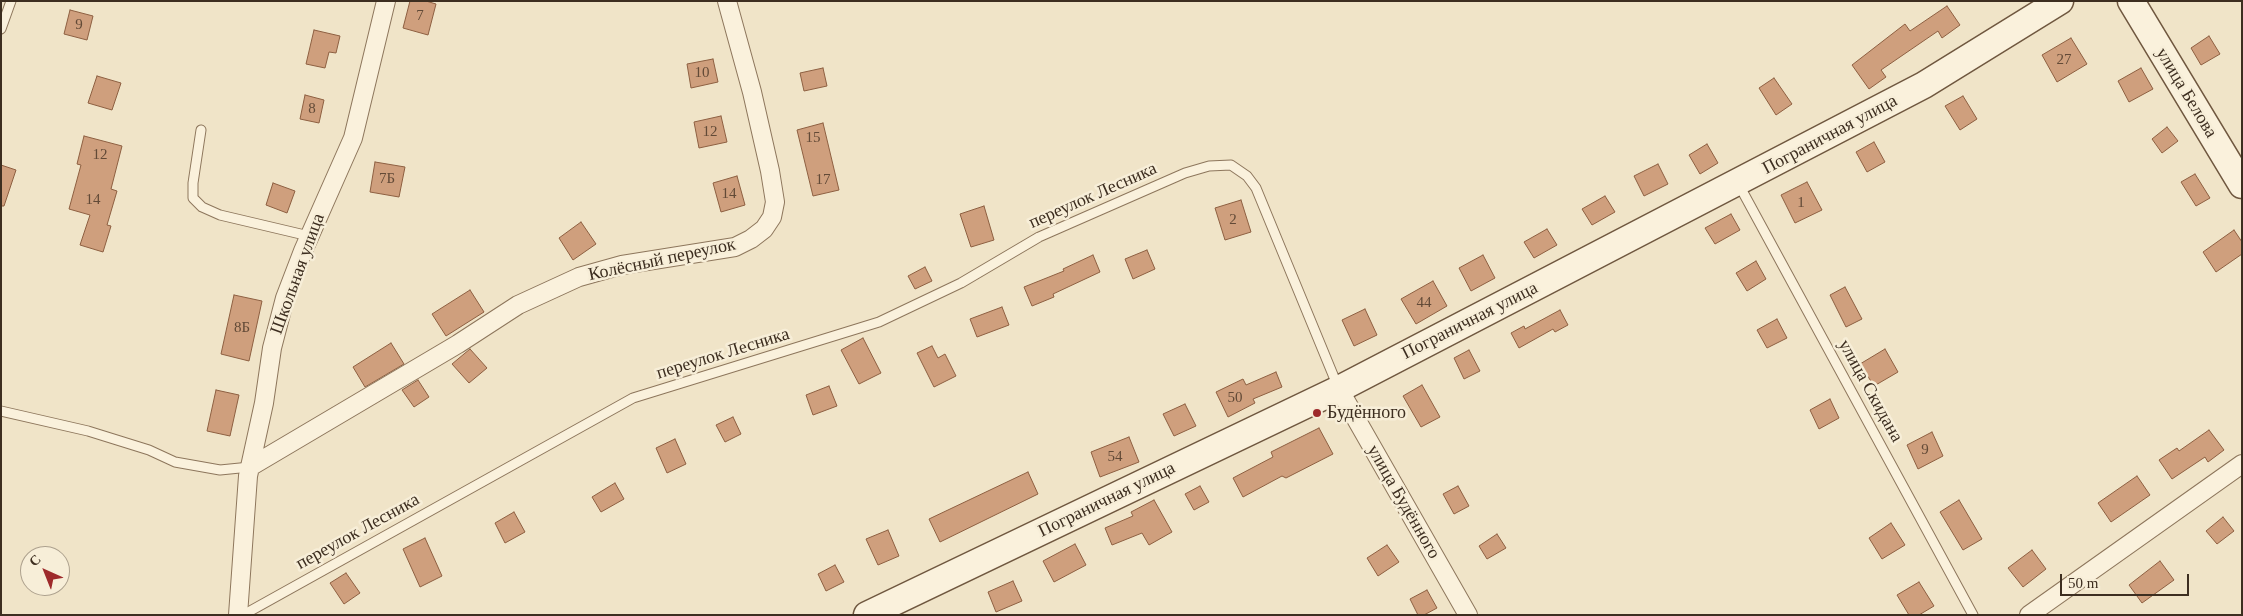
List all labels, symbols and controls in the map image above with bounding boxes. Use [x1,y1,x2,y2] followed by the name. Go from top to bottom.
[416,7,424,25] house number: 7
[75,16,83,34] house number: 9
[2151,44,2221,142] street label: улица Белова
[2056,51,2072,69] house number: 27
[694,64,710,82] house number: 10
[1759,90,1901,180] street label: Пограничная улица
[308,100,316,118] house number: 8
[702,123,718,141] house number: 12
[806,129,820,147] house number: 15
[92,146,108,164] house number: 12
[1026,158,1160,234] street label: переулок Лесника
[379,170,395,188] house number: 7Б
[816,171,830,189] house number: 17
[722,185,736,203] house number: 14
[86,191,100,209] house number: 14
[1797,194,1805,212] house number: 1
[266,211,330,337] street label: Школьная улица
[1229,211,1237,229] house number: 2
[586,234,738,286] street label: Колёсный переулок
[1398,277,1542,365] street label: Пограничная улица
[1416,294,1432,312] house number: 44
[234,319,250,337] house number: 8Б
[654,324,792,384] street label: переулок Лесника
[1833,336,1907,446] street label: улица Скидана
[1228,389,1242,407] house number: 50
[1327,402,1406,424] place label: Будённого
[1311,407,1323,419] marker: Будённого
[1362,441,1444,563] street label: улица Будённого
[1921,441,1929,459] house number: 9
[1108,448,1122,466] house number: 54
[1035,458,1179,542] street label: Пограничная улица
[292,489,424,575] street label: переулок Лесника
[20,546,70,596] north arrow
[26,552,44,569] text: С
[2063,564,2192,596] scale bar
[2068,575,2098,591] text: 50 m

